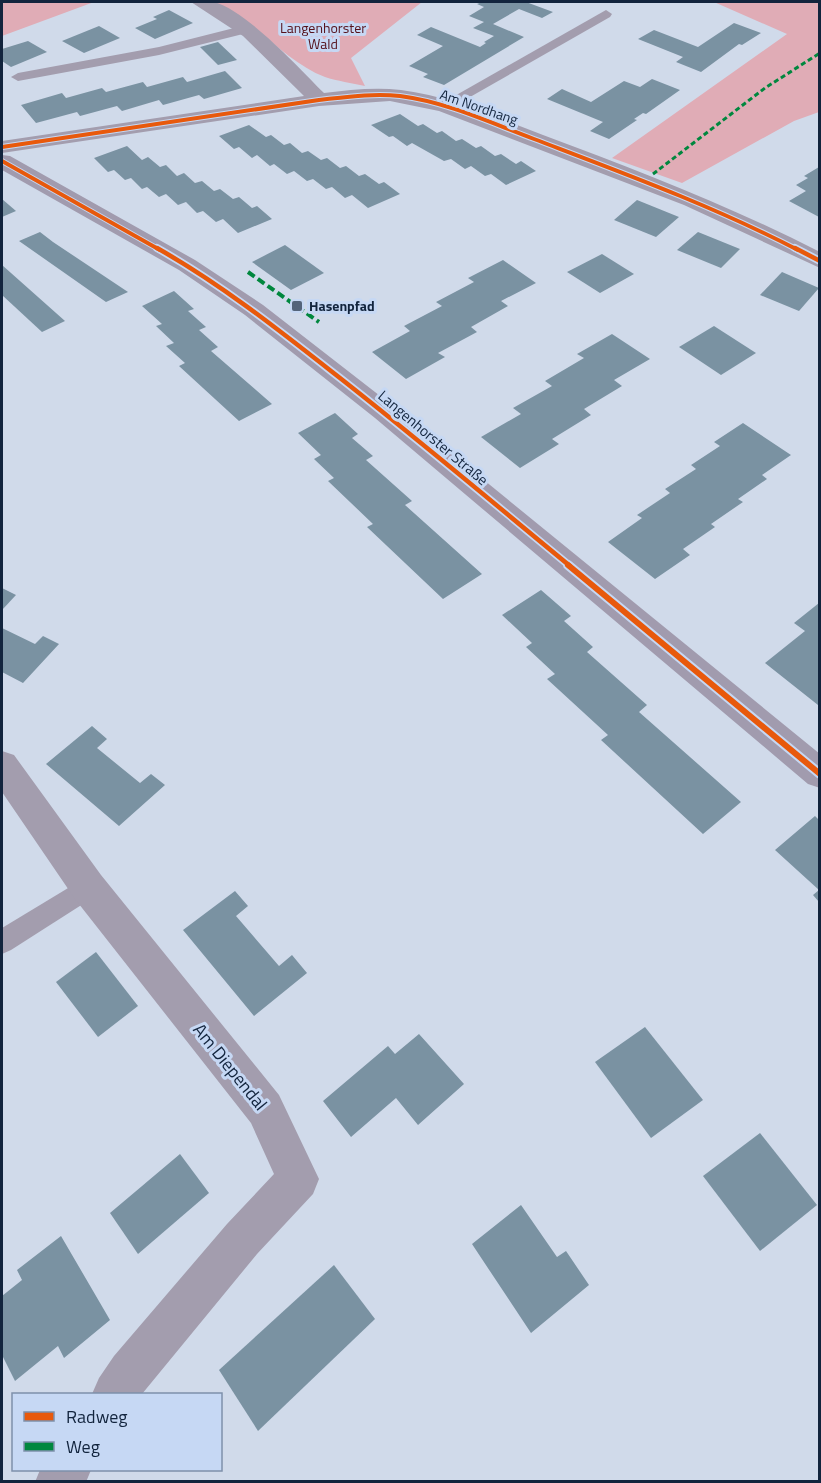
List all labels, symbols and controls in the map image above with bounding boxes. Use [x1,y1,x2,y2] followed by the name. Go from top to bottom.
[280,17,366,54] park label: Langenhorster Wald
[437,83,521,130] street label: Am Nordhang
[309,295,375,316] place label: Hasenpfad
[290,299,304,313] marker: Hasenpfad
[373,385,493,491] street label: Langenhorster Straße
[187,1017,274,1116] street label: Am Diependal
[12,1393,222,1471] legend
[66,1403,128,1430] text: Radweg
[66,1433,100,1460] text: Weg

